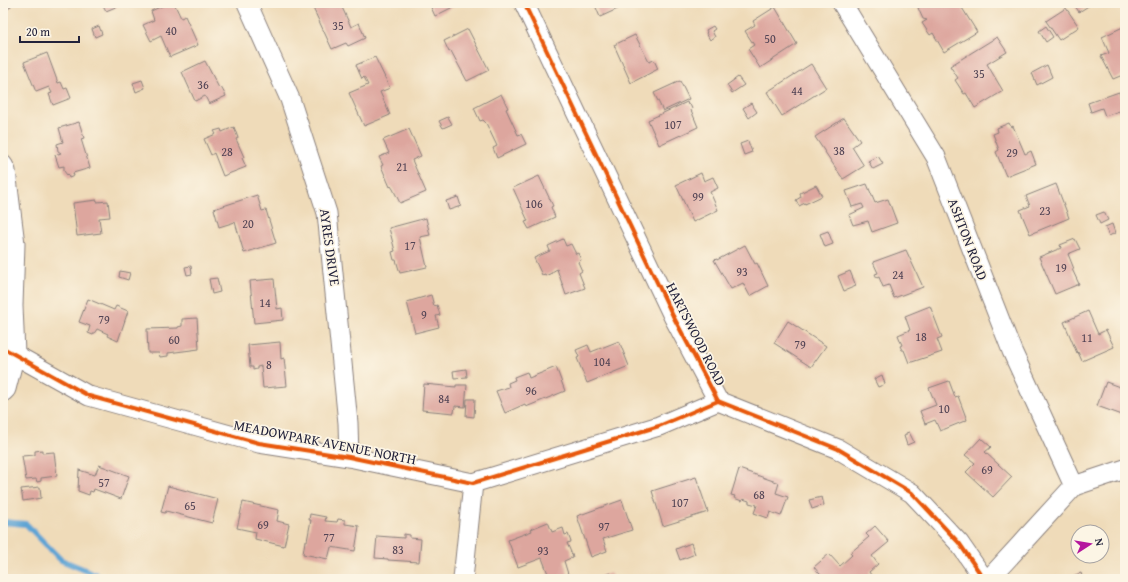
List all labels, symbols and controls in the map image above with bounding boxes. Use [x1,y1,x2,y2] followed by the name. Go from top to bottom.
[332,17,344,34] house number: 35
[20,18,79,44] scale bar
[165,22,177,39] house number: 40
[26,23,50,40] text: 20 m
[764,30,776,47] house number: 50
[973,65,985,82] house number: 35
[197,76,209,93] house number: 36
[791,82,803,99] house number: 44
[664,116,682,133] house number: 107
[833,142,845,159] house number: 38
[221,143,233,160] house number: 28
[1006,144,1018,161] house number: 29
[396,158,408,175] house number: 21
[692,188,704,205] house number: 99
[525,195,543,212] house number: 106
[943,195,993,283] street label: ASHTON ROAD
[1039,202,1051,219] house number: 23
[315,207,345,287] street label: AYRES DRIVE
[242,215,254,232] house number: 20
[404,237,416,254] house number: 17
[1055,259,1067,276] house number: 19
[736,263,748,280] house number: 93
[892,266,904,283] house number: 24
[661,279,731,389] street label: HARTSWOOD ROAD
[259,294,271,311] house number: 14
[421,306,427,323] house number: 9
[98,311,110,328] house number: 79
[915,328,927,345] house number: 18
[1081,329,1093,346] house number: 11
[168,331,180,348] house number: 60
[794,336,806,353] house number: 79
[593,353,611,370] house number: 104
[266,356,272,373] house number: 8
[525,382,537,399] house number: 96
[438,390,450,407] house number: 84
[938,400,950,417] house number: 10
[232,415,418,469] street label: MEADOWPARK AVENUE NORTH
[981,461,993,478] house number: 69
[98,474,110,491] house number: 57
[753,486,765,503] house number: 68
[671,494,689,511] house number: 107
[184,497,196,514] house number: 65
[257,516,269,533] house number: 69
[598,518,610,535] house number: 97
[1070,524,1110,564] north arrow
[323,529,335,546] house number: 77
[1091,537,1109,548] text: N
[392,541,404,558] house number: 83
[537,542,549,559] house number: 93

